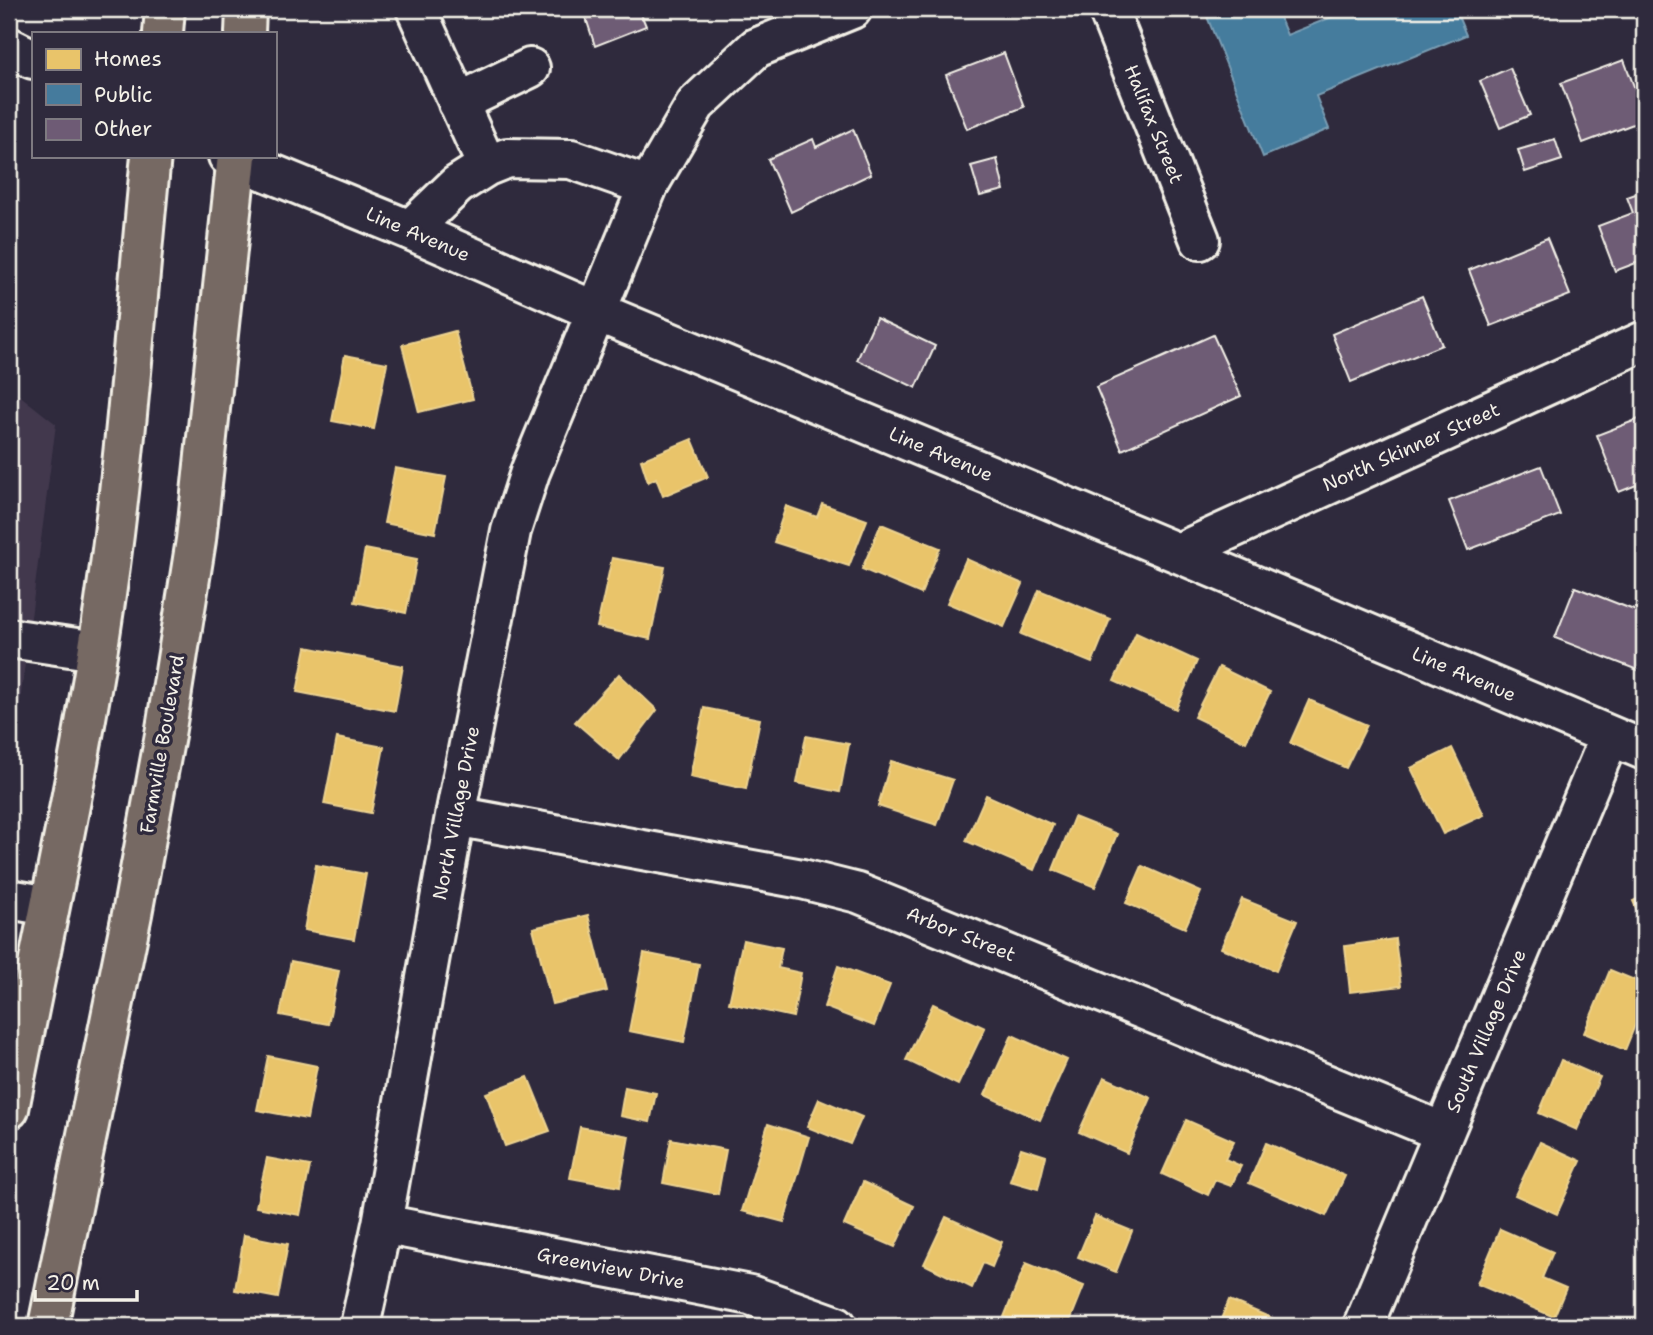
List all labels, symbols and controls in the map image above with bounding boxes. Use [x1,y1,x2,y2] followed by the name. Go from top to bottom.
[32,32,276,158] legend
[94,45,162,73] text: Homes
[1119,61,1189,187] street label: Halifax Street
[94,81,153,109] text: Public
[94,115,152,143] text: Other
[362,201,474,267] street label: Line Avenue
[1319,397,1503,497] street label: North Skinner Street
[885,421,997,487] street label: Line Avenue
[1408,641,1520,707] street label: Line Avenue
[134,653,190,835] street label: Farmville Boulevard
[427,724,485,902] street label: North Village Drive
[903,901,1019,967] street label: Arbor Street
[1440,945,1532,1117] street label: South Village Drive
[535,1241,687,1295] street label: Greenview Drive
[35,1258,136,1302] scale bar
[46,1269,100,1297] text: 20 m

